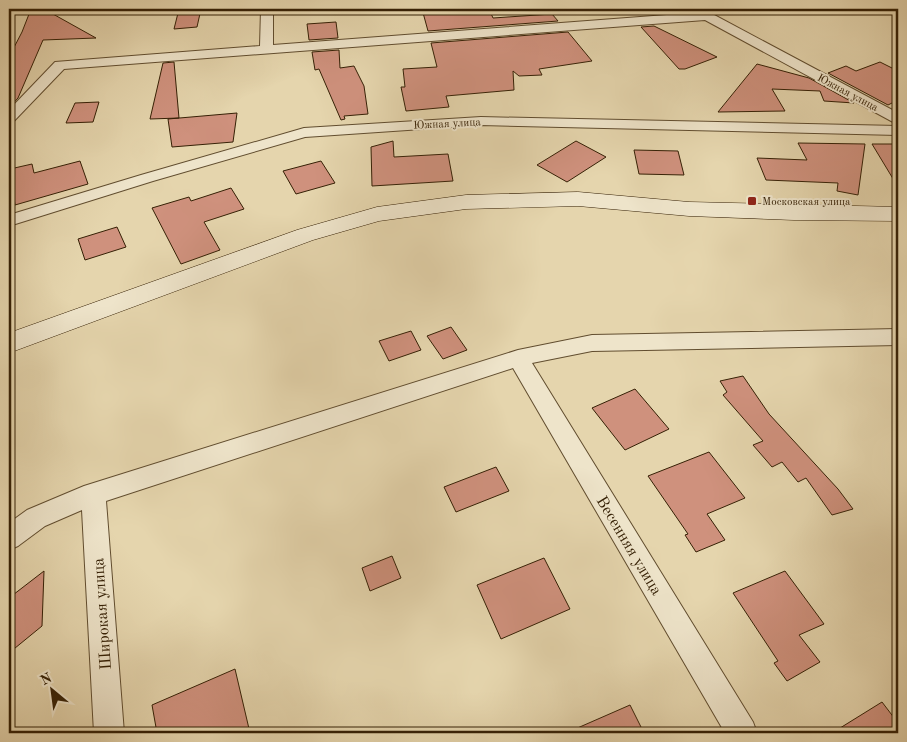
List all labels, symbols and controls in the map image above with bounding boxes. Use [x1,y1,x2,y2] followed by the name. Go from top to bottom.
[815,73,880,114] street label: Южная улица
[413,117,482,132] street label: Южная улица
[746,195,758,207] marker: Московская улица
[762,197,851,208] place label: Московская улица
[593,494,664,598] street label: Весенняя улица
[91,557,115,670] street label: Широкая улица
[28,664,78,714] north arrow
[38,671,55,688] text: N

